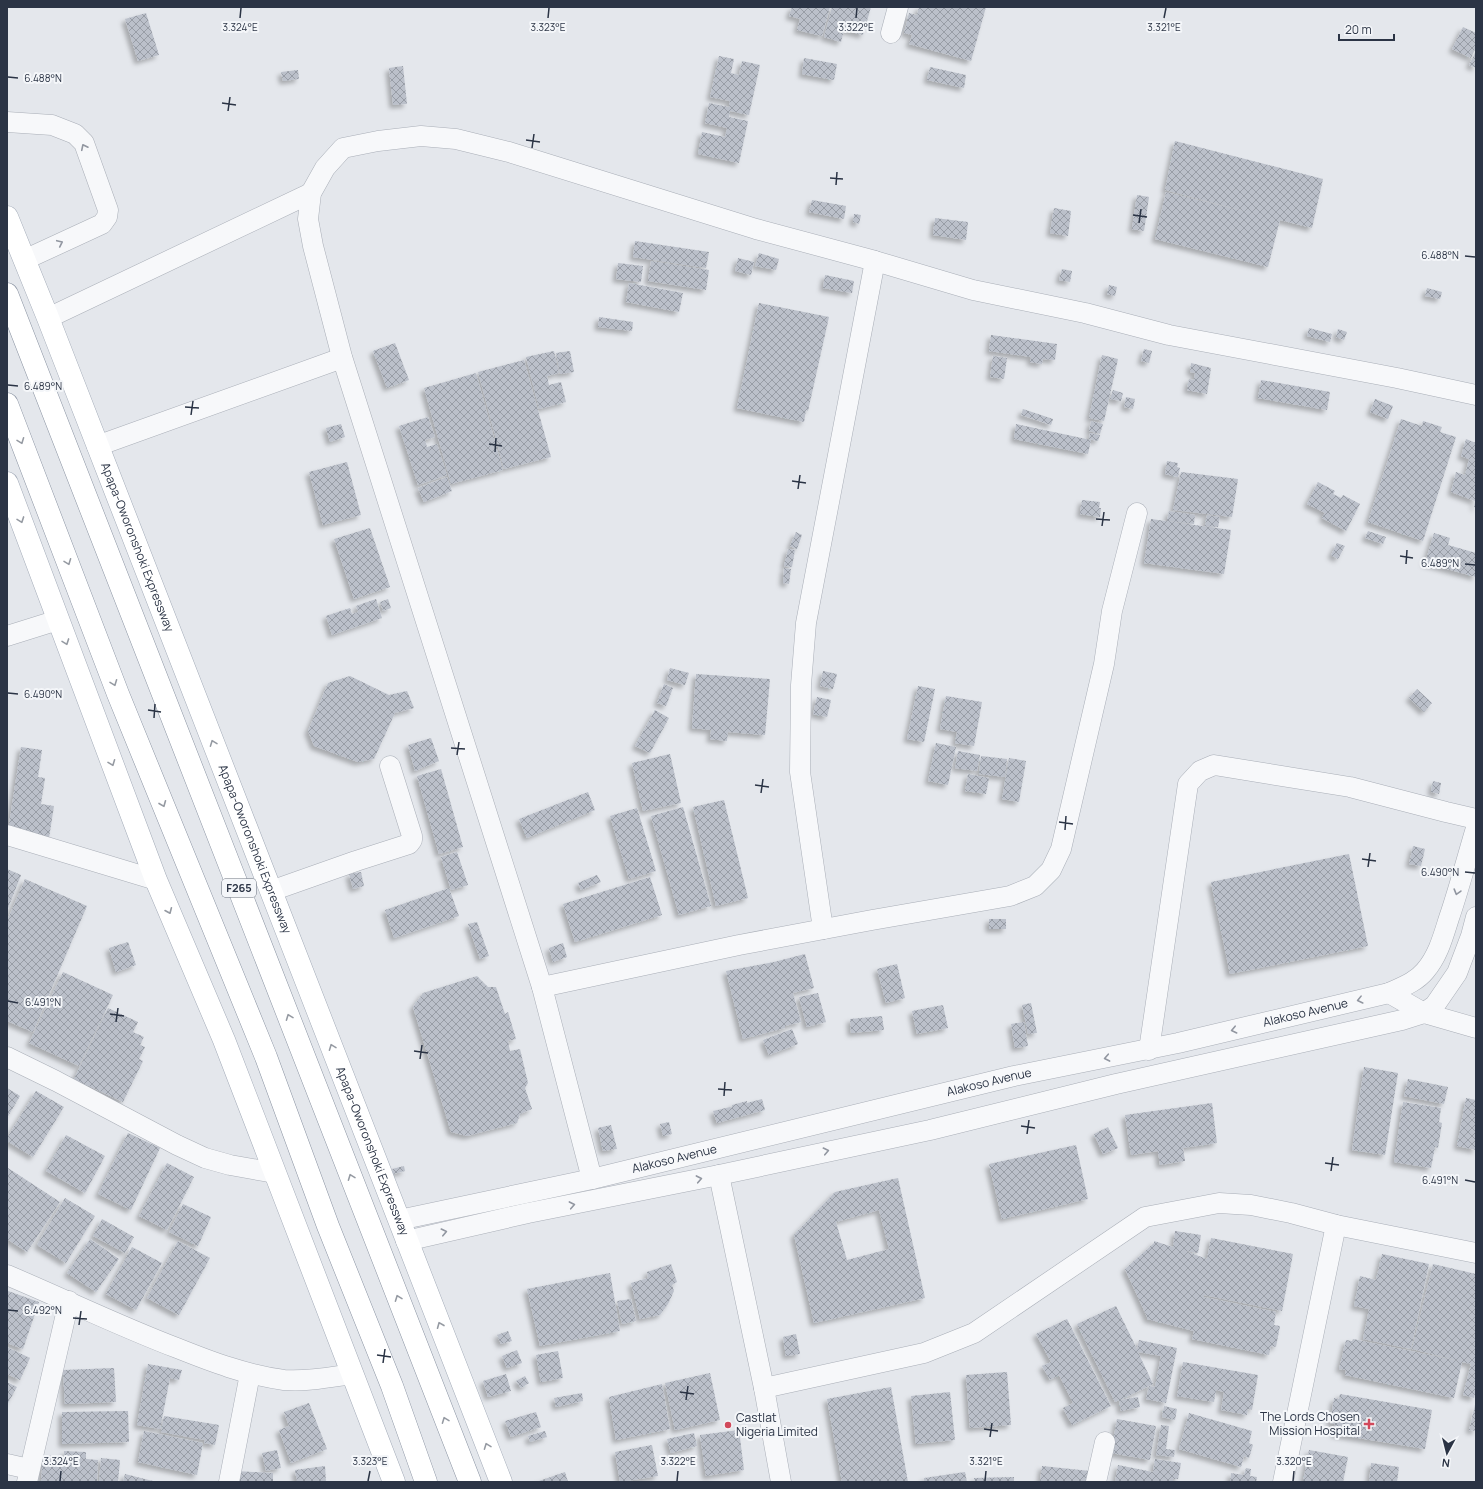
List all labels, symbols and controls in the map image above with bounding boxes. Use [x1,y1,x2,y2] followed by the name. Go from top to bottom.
[1339,16,1394,42] scale bar
[222,20,258,34] text: 3.324°E
[530,20,566,34] text: 3.323°E
[838,20,874,34] text: 3.322°E
[1147,20,1181,34] text: 3.321°E
[1345,21,1372,38] text: 20 m
[24,71,62,85] text: 6.488°N
[81,143,89,151] one-way arrow
[55,240,63,248] one-way arrow
[1421,248,1459,262] text: 6.488°N
[24,379,62,393] text: 6.489°N
[16,436,24,444] one-way arrow
[97,460,179,635] street label: Apapa-Oworonshoki Expressway
[16,516,24,523] one-way arrow
[1421,556,1459,570] text: 6.489°N
[63,558,71,565] one-way arrow
[61,638,70,645] one-way arrow
[110,680,118,687] one-way arrow
[24,687,62,701] text: 6.490°N
[210,740,218,748] one-way arrow
[107,760,115,767] one-way arrow
[215,762,296,937] street label: Apapa-Oworonshoki Expressway
[158,800,166,807] one-way arrow
[1421,865,1459,879] text: 6.490°N
[222,879,256,897] road number: F265
[1453,888,1462,895] one-way arrow
[164,906,172,914] one-way arrow
[1261,994,1350,1031] street label: Alakoso Avenue
[25,995,61,1009] text: 6.491°N
[1357,995,1363,1003] one-way arrow
[286,1013,294,1020] one-way arrow
[1230,1025,1237,1033] one-way arrow
[329,1043,337,1050] one-way arrow
[1104,1053,1110,1061] one-way arrow
[332,1064,414,1239] street label: Apapa-Oworonshoki Expressway
[945,1064,1033,1100] street label: Alakoso Avenue
[630,1140,718,1177] street label: Alakoso Avenue
[823,1148,829,1156] one-way arrow
[1422,1173,1458,1187] text: 6.491°N
[348,1174,356,1181] one-way arrow
[696,1176,702,1184] one-way arrow
[568,1201,575,1209] one-way arrow
[441,1229,448,1237] one-way arrow
[395,1295,403,1302] one-way arrow
[24,1303,62,1317] text: 6.492°N
[436,1321,444,1328] one-way arrow
[1260,1408,1360,1439] place label: The Lords Chosen Mission Hospital
[736,1409,818,1440] place label: Castlat Nigeria Limited
[442,1416,450,1423] one-way arrow
[1363,1418,1375,1430] marker: The Lords Chosen Mission Hospital
[723,1420,733,1430] marker: Castlat Nigeria Limited
[1427,1433,1467,1473] north arrow
[483,1442,491,1449] one-way arrow
[43,1454,79,1468] text: 3.324°E
[352,1454,388,1468] text: 3.323°E
[660,1454,696,1468] text: 3.322°E
[969,1454,1003,1468] text: 3.321°E
[1276,1454,1312,1468] text: 3.320°E
[1441,1455,1451,1471] text: N

